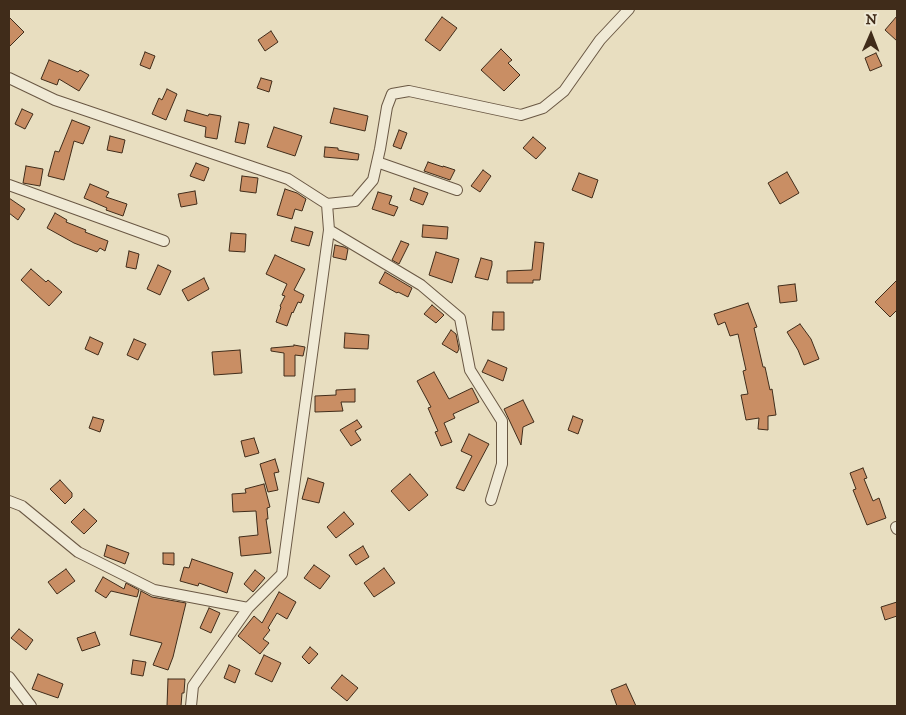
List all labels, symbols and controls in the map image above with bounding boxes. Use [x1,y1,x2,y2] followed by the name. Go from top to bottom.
[846,10,896,60] north arrow
[865,11,877,29] text: N

